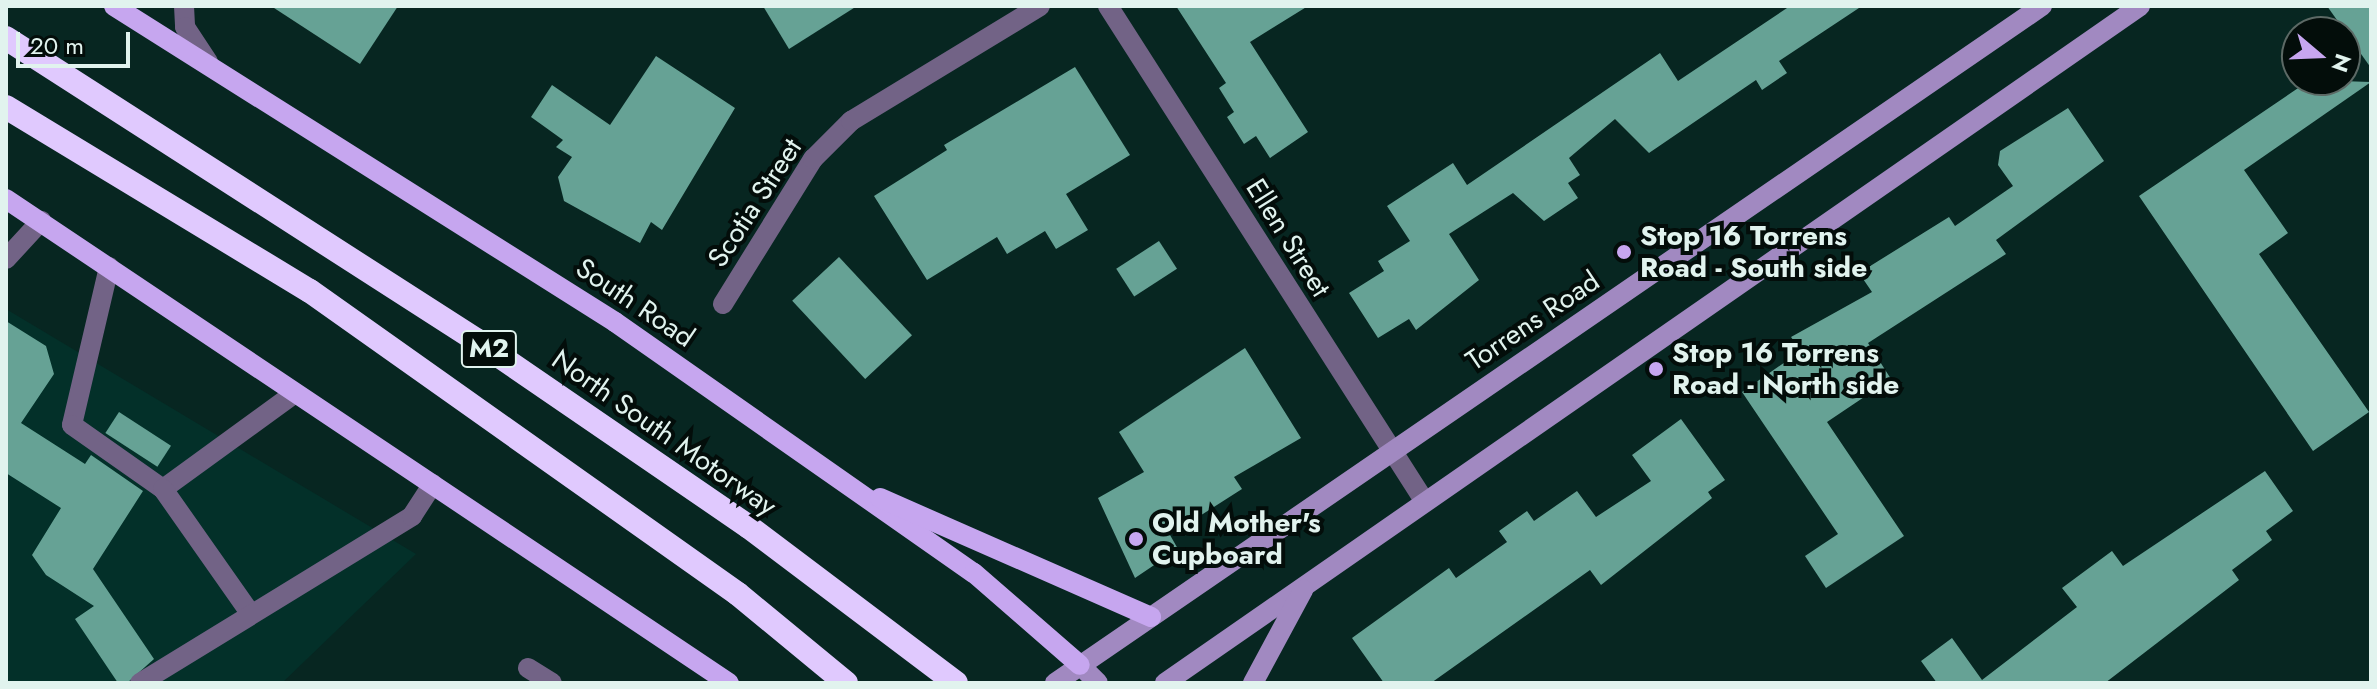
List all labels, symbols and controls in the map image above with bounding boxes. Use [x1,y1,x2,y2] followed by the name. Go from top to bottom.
[20,16,134,66] scale bar
[2281,16,2361,96] north arrow
[30,28,84,63] text: 20 m
[2324,50,2360,77] text: N
[701,132,809,274] street label: Scotia Street
[1239,173,1337,303] street label: Ellen Street
[1640,219,1867,285] place label: Stop 16 Torrens Road - South side
[1615,243,1633,261] marker: Stop 16 Torrens Road - South side
[569,251,701,355] street label: South Road
[1460,264,1606,378] street label: Torrens Road
[459,327,519,371] road number: M2
[1672,336,1899,402] place label: Stop 16 Torrens Road - North side
[545,343,783,523] street label: North South Motorway
[1647,360,1665,378] marker: Stop 16 Torrens Road - North side
[1152,506,1321,572] place label: Old Mother's Cupboard
[1127,530,1145,548] marker: Old Mother's Cupboard

